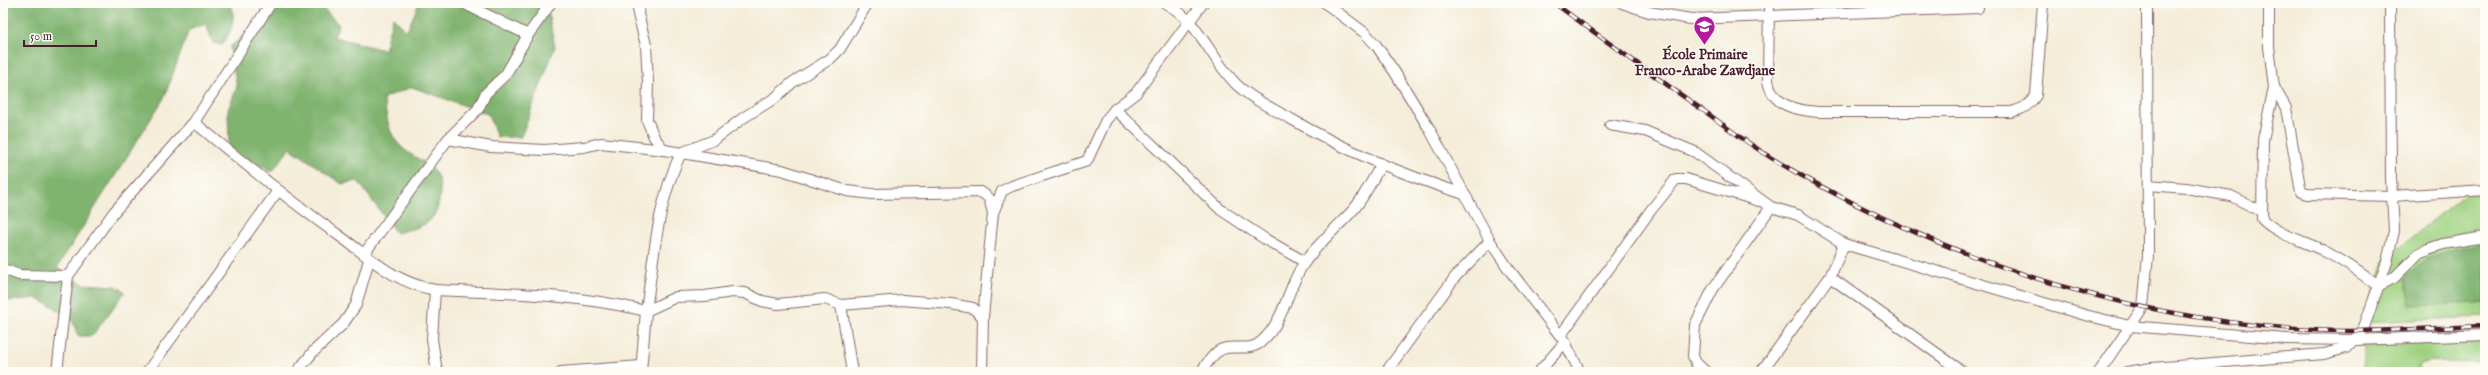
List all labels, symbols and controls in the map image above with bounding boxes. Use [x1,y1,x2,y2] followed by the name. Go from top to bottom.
[1692,14,1718,47] school or university icon: École Primaire Franco-Arabe Zawdjane
[24,22,96,48] scale bar
[30,29,52,44] text: 50 m
[1635,45,1776,80] place label: École Primaire Franco-Arabe Zawdjane

